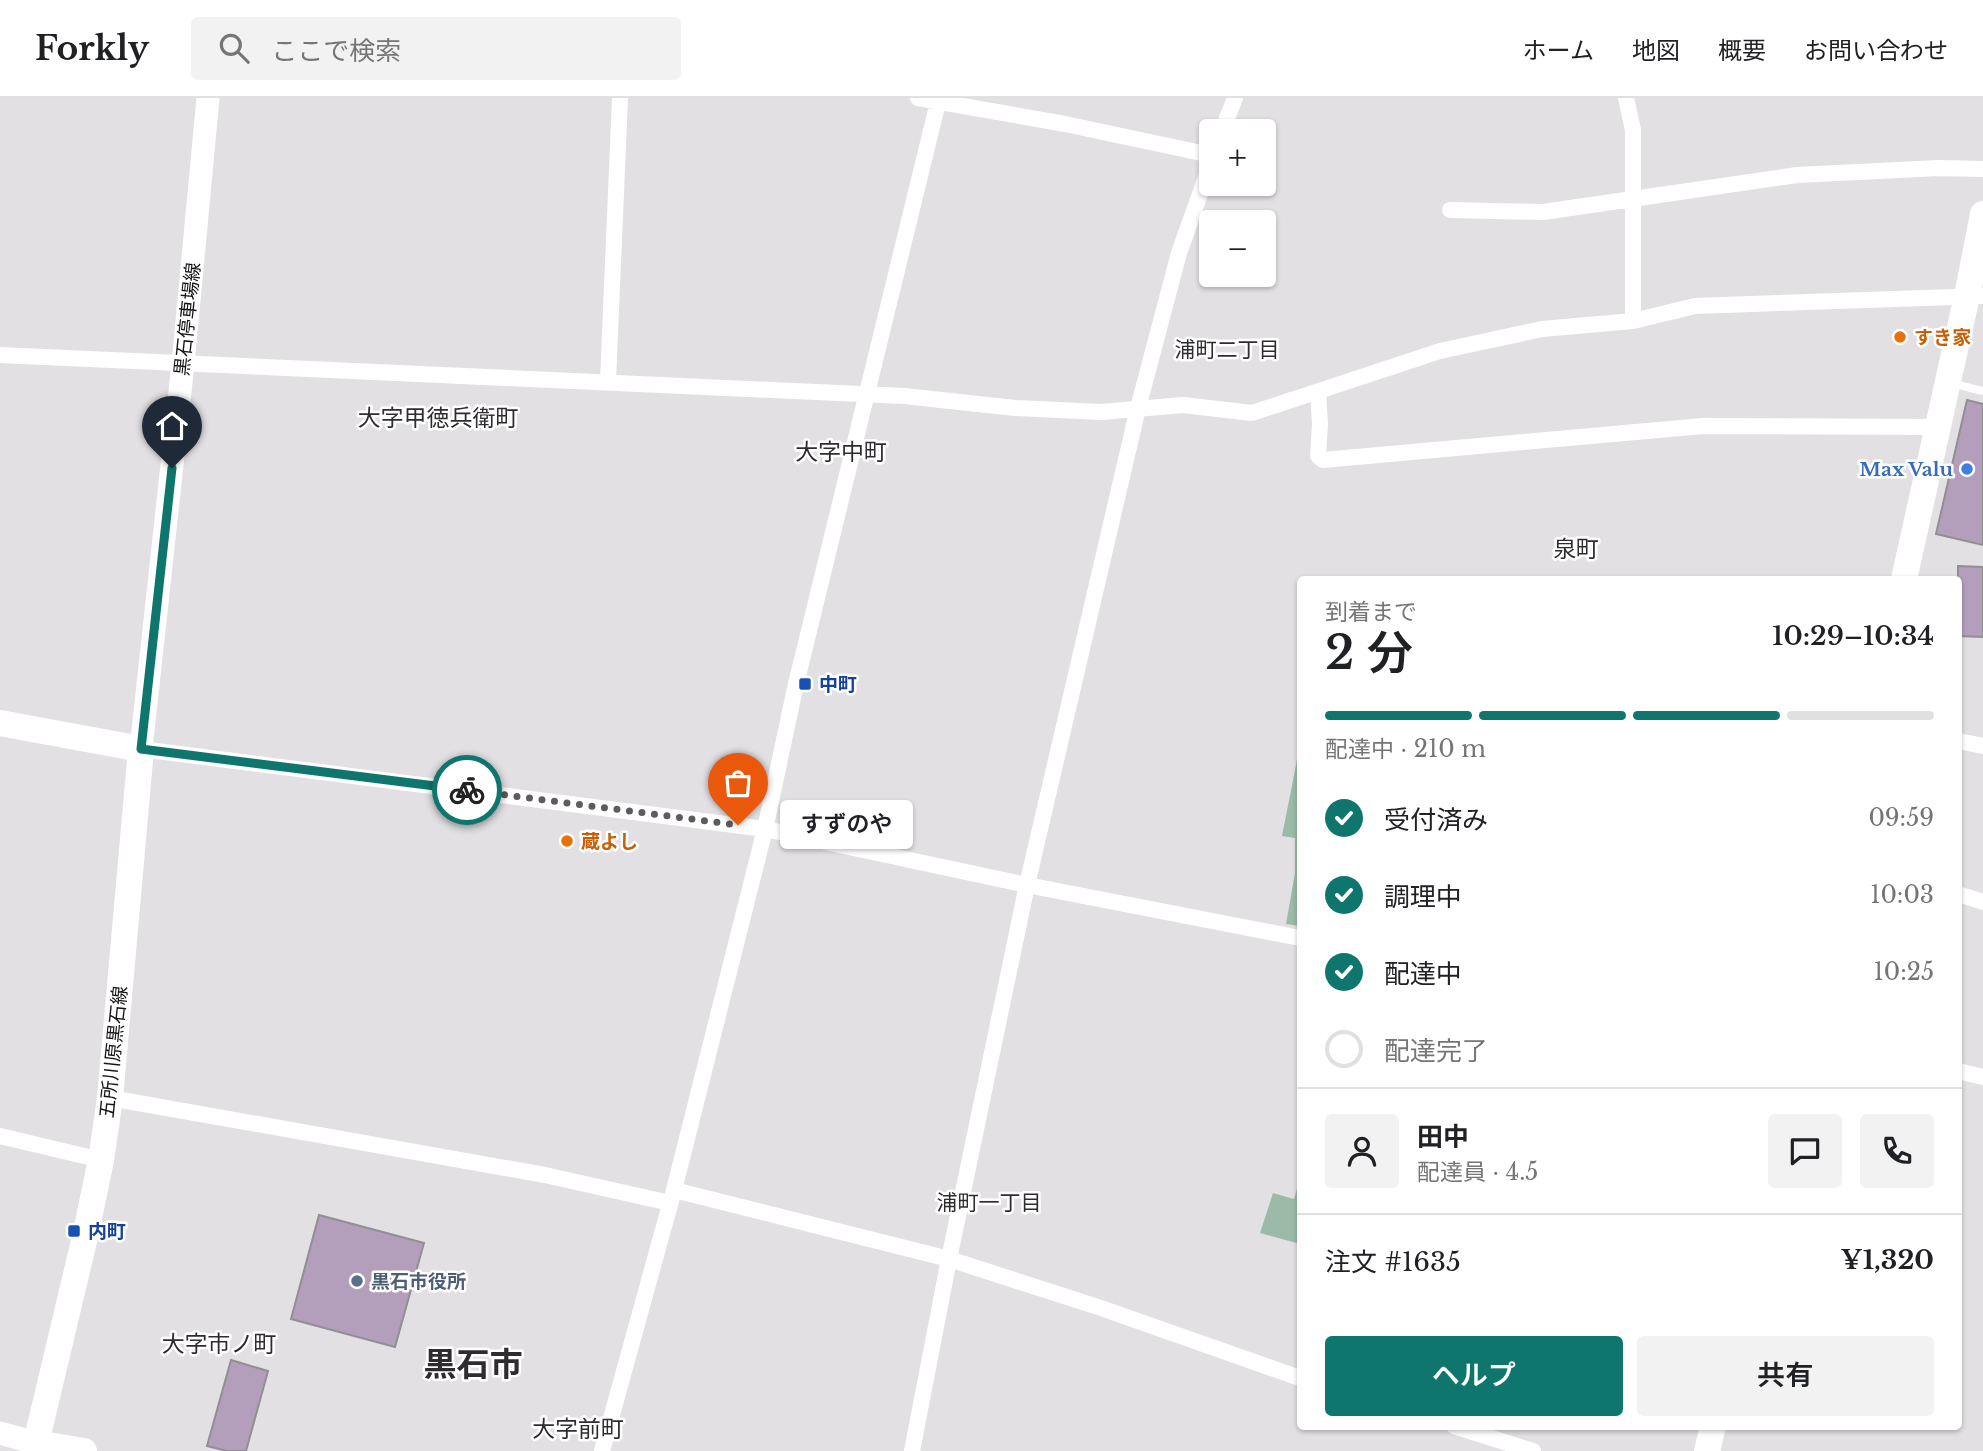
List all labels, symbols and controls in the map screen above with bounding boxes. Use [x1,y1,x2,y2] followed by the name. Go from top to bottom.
[191,17,681,80] search box
[35,28,149,69] text: Forkly
[215,29,253,67] icon: search
[271,35,401,67] text: ここで検索
[1523,36,1594,65] text: ホーム
[1632,36,1680,65] text: 地図
[1718,36,1766,65] text: 概要
[1804,36,1948,65] text: お問い合わせ
[1199,119,1276,287] map controls
[1199,119,1276,196] button: +
[1199,210,1276,287] button: −
[170,261,205,377] street label: 黒石停車場線
[1914,326,1971,349] place label: すき家
[1892,329,1908,345] marker: すき家
[1175,337,1280,363] district label: 浦町二丁目
[142,396,202,468] pin
[358,404,519,432] district label: 大字甲徳兵衛町
[153,407,191,445] icon: home
[795,438,887,466] district label: 大字中町
[1859,458,1954,481] place label: Max Valu
[1959,461,1975,477] marker: Max Valu
[1553,535,1599,563] district label: 泉町
[1325,598,1417,626] text: 到着まで
[1772,620,1934,652] text: 10:29–10:34
[1325,624,1413,681] text: 2 分
[819,673,857,696] place label: 中町
[797,676,813,692] marker: 中町
[1325,735,1486,763] text: 配達中 · 210 m
[708,753,768,825] pin
[432,755,502,825] courier
[719,764,757,802] icon: bag
[448,771,486,809] icon: bike
[1325,799,1363,837] icon: check
[780,800,913,850] callout: すずのや
[1384,804,1488,836] text: 受付済み
[1868,804,1934,832] text: 09:59
[801,810,893,838] text: すずのや
[581,830,638,853] place label: 蔵よし
[559,833,575,849] marker: 蔵よし
[1325,876,1363,914] icon: check
[1384,881,1462,913] text: 調理中
[1870,881,1934,909] text: 10:03
[1325,953,1363,991] icon: check
[1384,958,1462,990] text: 配達中
[1874,958,1934,986] text: 10:25
[95,985,132,1119] street label: 五所川原黒石線
[1384,1035,1488,1067] text: 配達完了
[1325,1114,1399,1188] button: person
[1768,1114,1842,1188] button: chat
[1860,1114,1934,1188] button: phone
[1417,1121,1469,1153] text: 田中
[1417,1158,1538,1186] text: 配達員 · 4.5
[937,1190,1042,1216] district label: 浦町一丁目
[88,1220,126,1243] place label: 内町
[66,1223,82,1239] marker: 内町
[1841,1244,1934,1276] text: ¥1,320
[1325,1246,1461,1278] text: 注文 #1635
[371,1270,466,1293] place label: 黒石市役所
[349,1273,365,1289] marker: 黒石市役所
[162,1330,277,1358] district label: 大字市ノ町
[1325,1336,1623,1416] button: ヘルプ
[1637,1336,1934,1416] button: 共有
[424,1344,523,1385] district label: 黒石市
[532,1415,624,1443] district label: 大字前町

